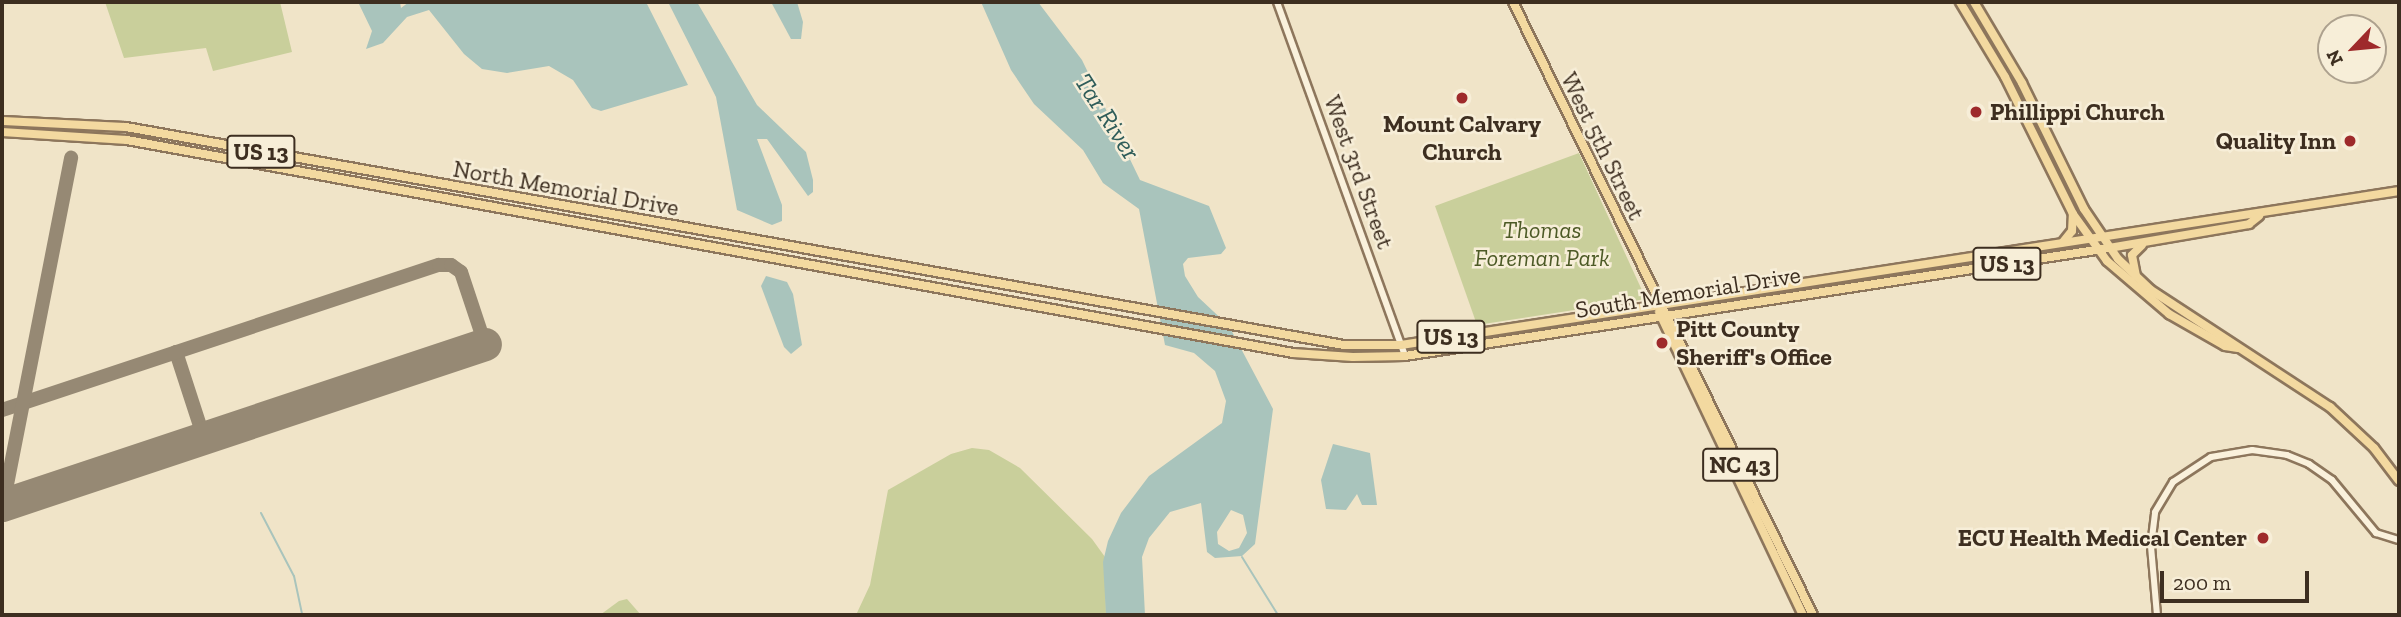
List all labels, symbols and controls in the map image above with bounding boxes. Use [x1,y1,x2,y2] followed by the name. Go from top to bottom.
[2317,14,2387,84] north arrow
[2321,46,2348,69] text: N
[1555,67,1651,225] street label: West 5th Street
[1068,68,1146,166] water label: Tar River
[1454,90,1470,106] marker: Mount Calvary Church
[1318,91,1400,253] street label: West 3rd Street
[1990,98,2165,126] place label: Phillippi Church
[1968,104,1984,120] marker: Phillippi Church
[1383,110,1541,166] place label: Mount Calvary Church
[2215,127,2336,155] place label: Quality Inn
[226,132,296,172] road number: US 13
[2342,133,2358,149] marker: Quality Inn
[451,154,681,222] street label: North Memorial Drive
[1474,216,1610,272] park label: Thomas Foreman Park
[1972,244,2042,284] road number: US 13
[1573,260,1803,324] street label: South Memorial Drive
[1676,315,1832,371] place label: Pitt County Sheriff's Office
[1416,318,1486,356] road number: US 13
[1654,335,1670,351] marker: Pitt County Sheriff's Office
[1702,446,1778,485] road number: NC 43
[1958,524,2247,552] place label: ECU Health Medical Center
[2253,528,2273,548] marker: ECU Health Medical Center
[2163,558,2312,602] scale bar
[2173,570,2231,595] text: 200 m

